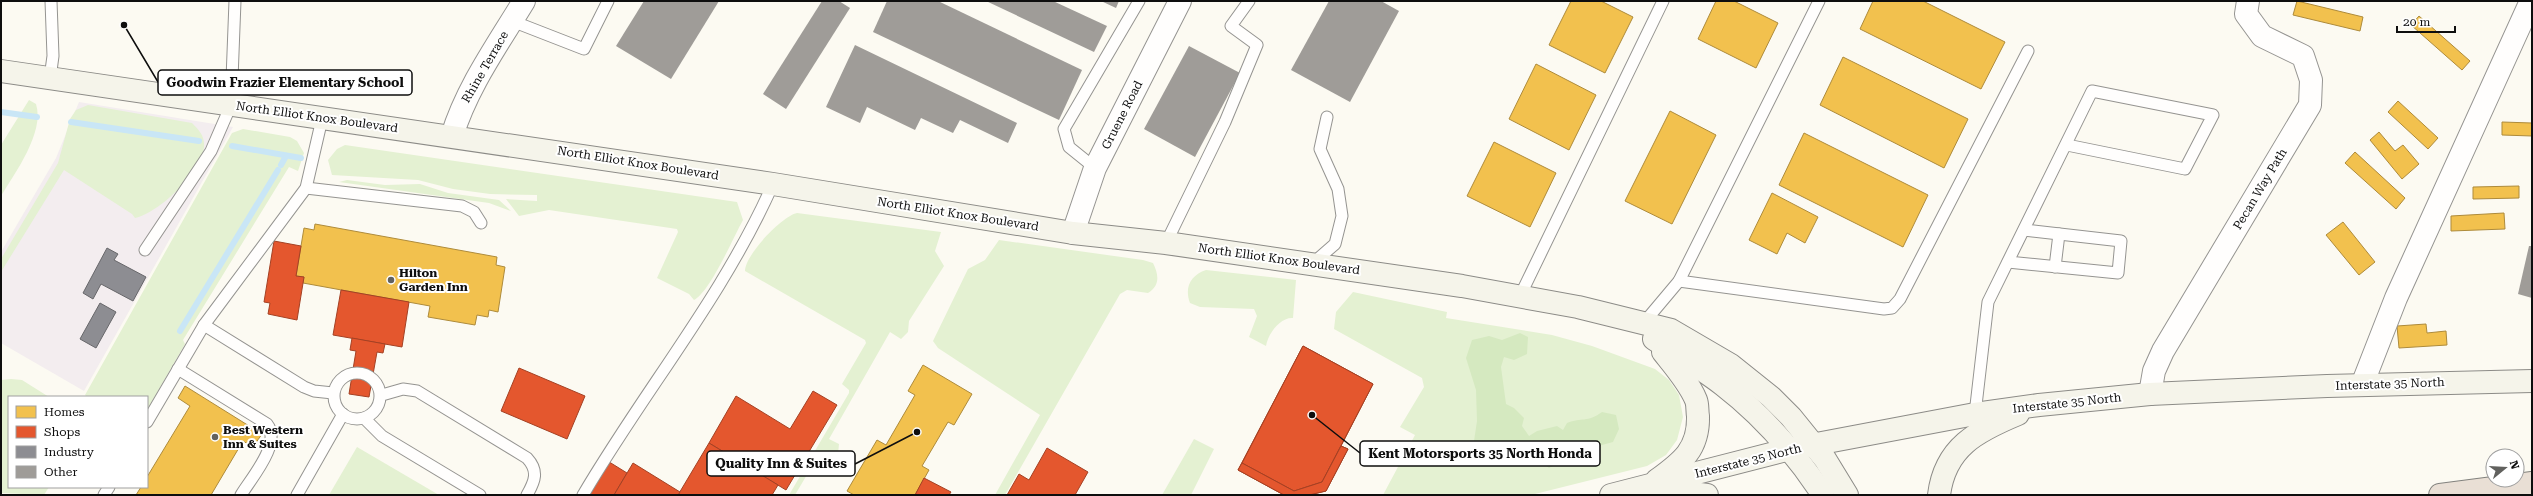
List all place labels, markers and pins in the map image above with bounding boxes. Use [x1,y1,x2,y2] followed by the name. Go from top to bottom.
[158,70,412,95] callout: Goodwin Frazier Elementary School
[399,266,468,294] place label: Hilton Garden Inn
[386,275,396,285] marker: Hilton Garden Inn
[223,423,303,451] place label: Best Western Inn & Suites
[210,432,220,442] marker: Best Western Inn & Suites
[1360,441,1600,466] callout: Kent Motorsports 35 North Honda
[707,451,855,476] callout: Quality Inn & Suites

